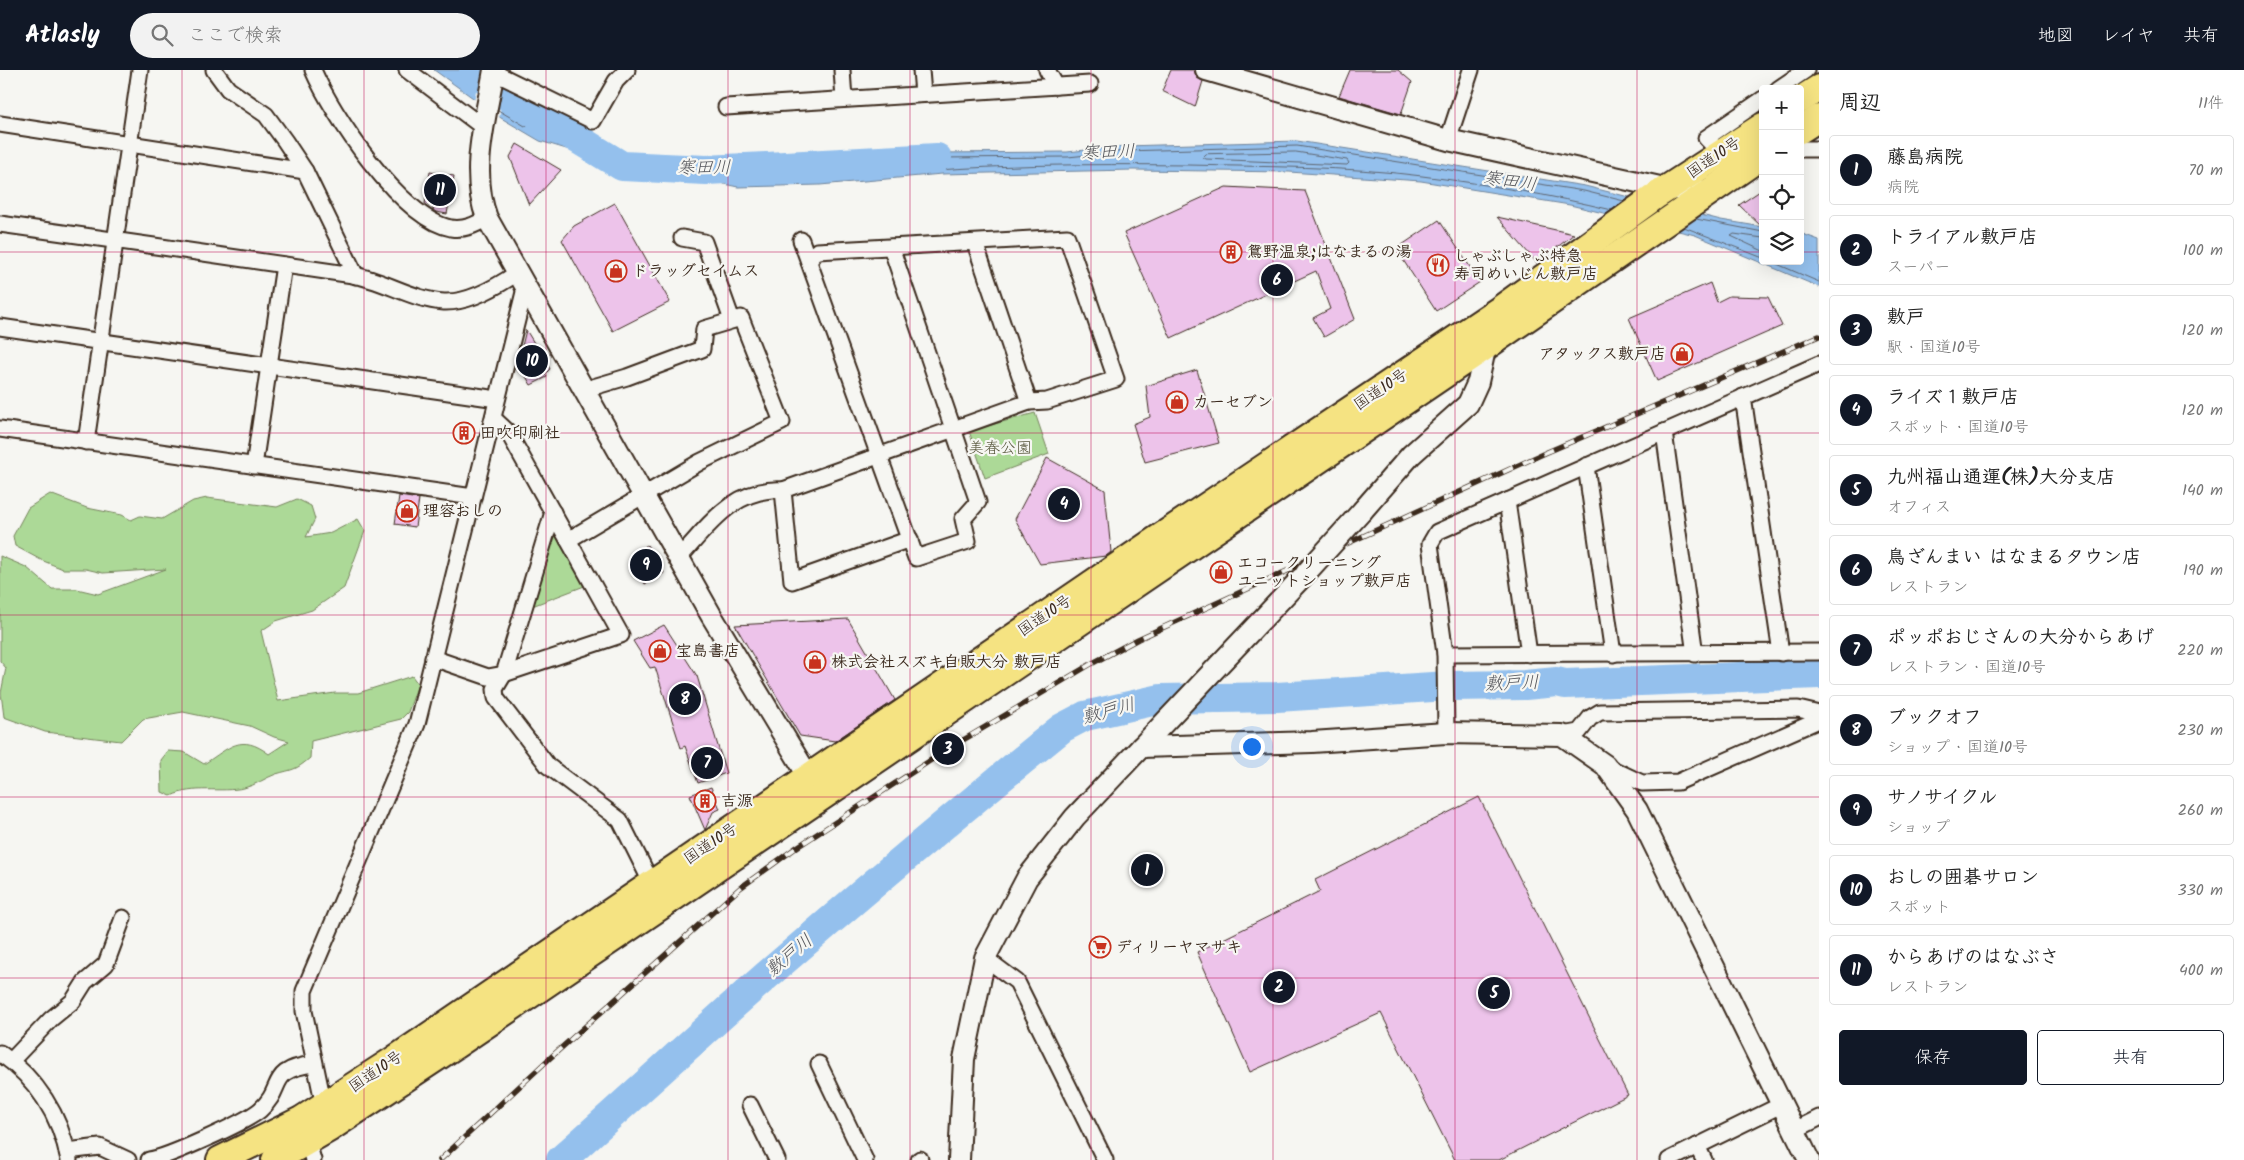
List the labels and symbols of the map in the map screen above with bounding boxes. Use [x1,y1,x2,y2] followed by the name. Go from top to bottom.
[1682,131,1746,185] street label: 国道10号
[1081,138,1135,168] water label: 寒田川
[677,154,731,183] water label: 寒田川
[1481,164,1539,200] water label: 寒田川
[424,171,456,209] pin: 11
[1219,240,1243,264] building icon: 鴛野温泉;はなまるの湯
[1247,240,1412,265] place label: 鴛野温泉;はなまるの湯
[1454,244,1598,287] place label: しゃぶしゃぶ特急 寿司めいじん敷戸店
[1426,253,1450,277] restaurant icon: しゃぶしゃぶ特急 寿司めいじん敷戸店
[604,259,628,283] shop icon: ドラッグセイムス
[632,259,759,284] place label: ドラッグセイムス
[1261,261,1293,299] pin: 6
[516,342,548,380] pin: 10
[1539,342,1666,367] place label: アタックス敷戸店
[1670,342,1694,366] shop icon: アタックス敷戸店
[1349,363,1413,417] street label: 国道10号
[1165,390,1189,414] shop icon: カーセブン
[1193,390,1273,415] place label: カーセブン
[452,421,476,445] building icon: 田吹印刷社
[480,421,560,446] place label: 田吹印刷社
[968,436,1032,461] park label: 美春公園
[1048,485,1080,523] pin: 4
[395,499,419,523] shop icon: 理容おしの
[423,499,503,524] place label: 理容おしの
[630,546,662,584] pin: 9
[1237,551,1412,594] place label: エコークリーニング ユニットショップ敷戸店
[1209,560,1233,584] shop icon: エコークリーニング ユニットショップ敷戸店
[1013,589,1077,643] street label: 国道10号
[648,639,672,663] shop icon: 宝島書店
[676,639,740,664] place label: 宝島書店
[803,650,827,674] shop icon: 株式会社スズキ自販大分 敷戸店
[831,650,1062,675] place label: 株式会社スズキ自販大分 敷戸店
[1485,669,1539,699] water label: 敷戸川
[669,680,701,718] pin: 8
[1079,691,1139,733] water label: 敷戸川
[932,730,964,768] pin: 3
[1239,734,1265,760] your location
[691,744,723,782] pin: 7
[693,789,717,813] building icon: 吉源
[721,789,753,814] place label: 吉源
[679,817,743,871] street label: 国道10号
[1131,851,1163,889] pin: 1
[760,928,820,984] water label: 敷戸川
[1088,935,1112,959] supermarket icon: ディリーヤマサキ
[1116,935,1242,960] place label: ディリーヤマサキ
[1263,968,1295,1006] pin: 2
[1478,974,1510,1012] pin: 5
[344,1045,408,1099] street label: 国道10号

